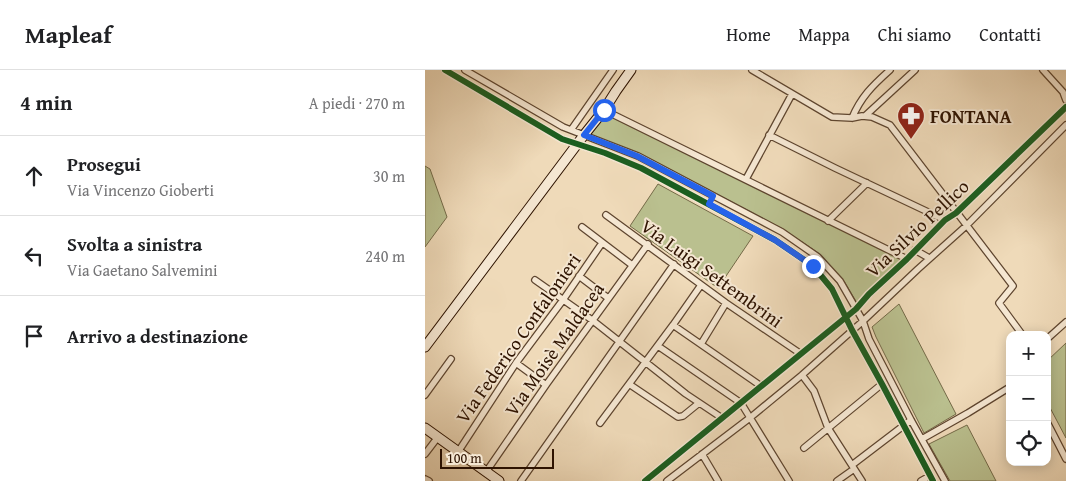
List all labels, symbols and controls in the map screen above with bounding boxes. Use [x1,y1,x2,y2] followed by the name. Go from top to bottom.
[25,17,112,52] text: Mapleaf
[726,21,771,48] text: Home
[799,21,850,48] text: Mappa
[878,21,951,48] text: Chi siamo
[979,21,1041,48] text: Contatti
[20,87,72,118] text: 4 min
[309,91,405,115] text: A piedi · 270 m
[593,99,616,122] route start
[896,101,926,140] pharmacy icon: FONTANA
[930,102,1012,130] place label: FONTANA
[67,150,141,178] text: Prosegui
[20,162,48,190] icon: ahead
[373,164,405,188] text: 30 m
[859,172,975,284] street label: Via Silvio Pellico
[67,178,214,202] text: Via Vincenzo Gioberti
[635,212,789,334] street label: Via Luigi Settembrini
[67,230,202,258] text: Svolta a sinistra
[20,242,48,270] icon: left
[365,244,405,268] text: 240 m
[449,247,587,429] street label: Via Federico Confalonieri
[802,255,825,278] route end
[67,258,217,282] text: Via Gaetano Salvemini
[497,276,611,422] street label: Via Moisè Maldacea
[20,322,48,350] icon: arrive
[67,322,248,350] text: Arrivo a destinazione
[1006,331,1051,466] map controls
[1006,331,1051,376] button: +
[1006,376,1051,421] button: −
[1006,421,1051,466] button: locate
[440,446,554,469] scale bar
[447,448,482,468] text: 100 m

